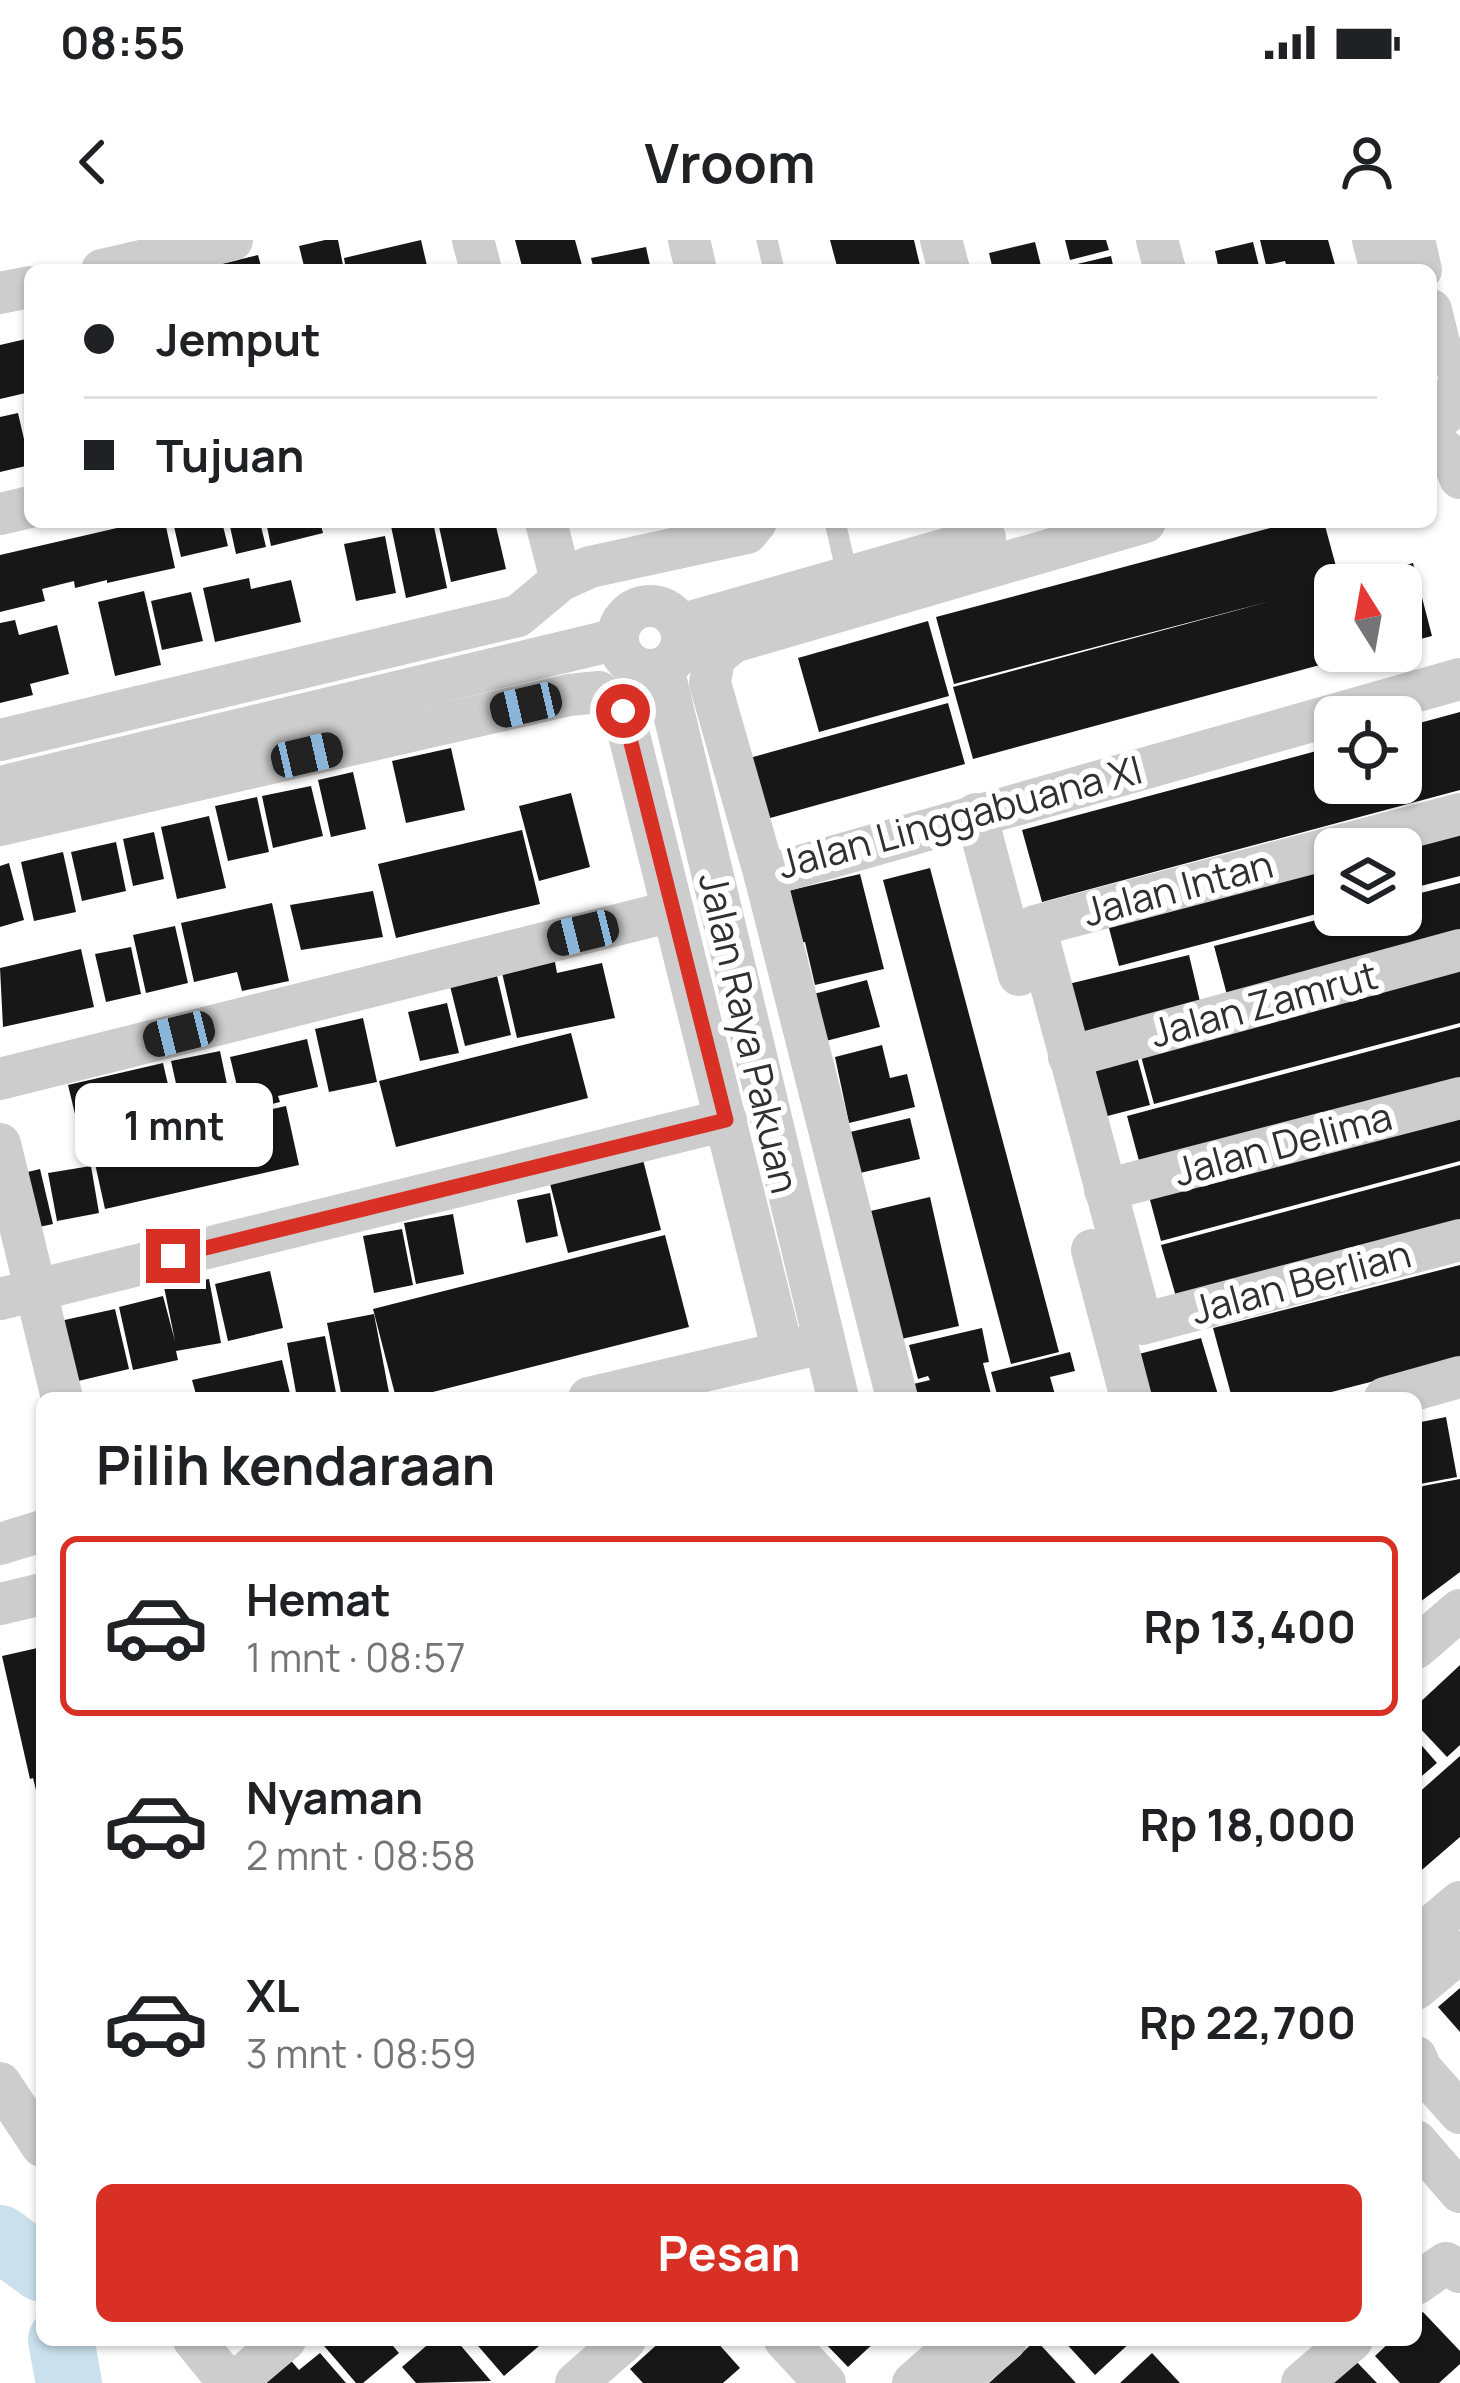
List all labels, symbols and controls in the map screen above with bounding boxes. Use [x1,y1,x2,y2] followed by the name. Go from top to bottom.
[60,11,185,73] text: 08:55
[645,125,815,199] text: Vroom
[60,129,126,195] icon: back
[1334,129,1400,195] icon: person
[156,308,321,370] text: Jemput
[156,424,304,486] text: Tujuan
[1314,564,1422,672] north arrow
[1314,564,1422,936] map controls
[487,679,565,731] car
[596,684,650,738] route start
[1314,696,1422,804] button: locate
[268,729,346,781] car
[772,741,1148,891] street label: Jalan Linggabuana XI
[1314,828,1422,936] button: layers
[1077,836,1279,938] street label: Jalan Intan
[687,867,813,1198] street label: Jalan Raya Pakuan
[544,907,622,959] car
[1144,947,1383,1059] street label: Jalan Zamrut
[140,1008,218,1060] car
[74,1082,272,1166] callout: 1 mnt
[1168,1088,1398,1198] street label: Jalan Delima
[123,1098,225,1152] text: 1 mnt
[1185,1226,1417,1336] street label: Jalan Berlian
[146,1229,200,1283] route end
[96,1427,495,1501] text: Pilih kendaraan
[246,1568,391,1630] text: Hemat
[102,1572,210,1680] icon: car
[1143,1595,1356,1657] text: Rp 13,400
[246,1630,466,1684] text: 1 mnt · 08:57
[246,1766,423,1828] text: Nyaman
[102,1770,210,1878] icon: car
[1140,1793,1356,1855] text: Rp 18,000
[246,1828,476,1882] text: 2 mnt · 08:58
[246,1964,300,2026] text: XL
[102,1968,210,2076] icon: car
[1139,1991,1356,2053] text: Rp 22,700
[246,2026,476,2080] text: 3 mnt · 08:59
[96,2184,1362,2322] button: Pesan

